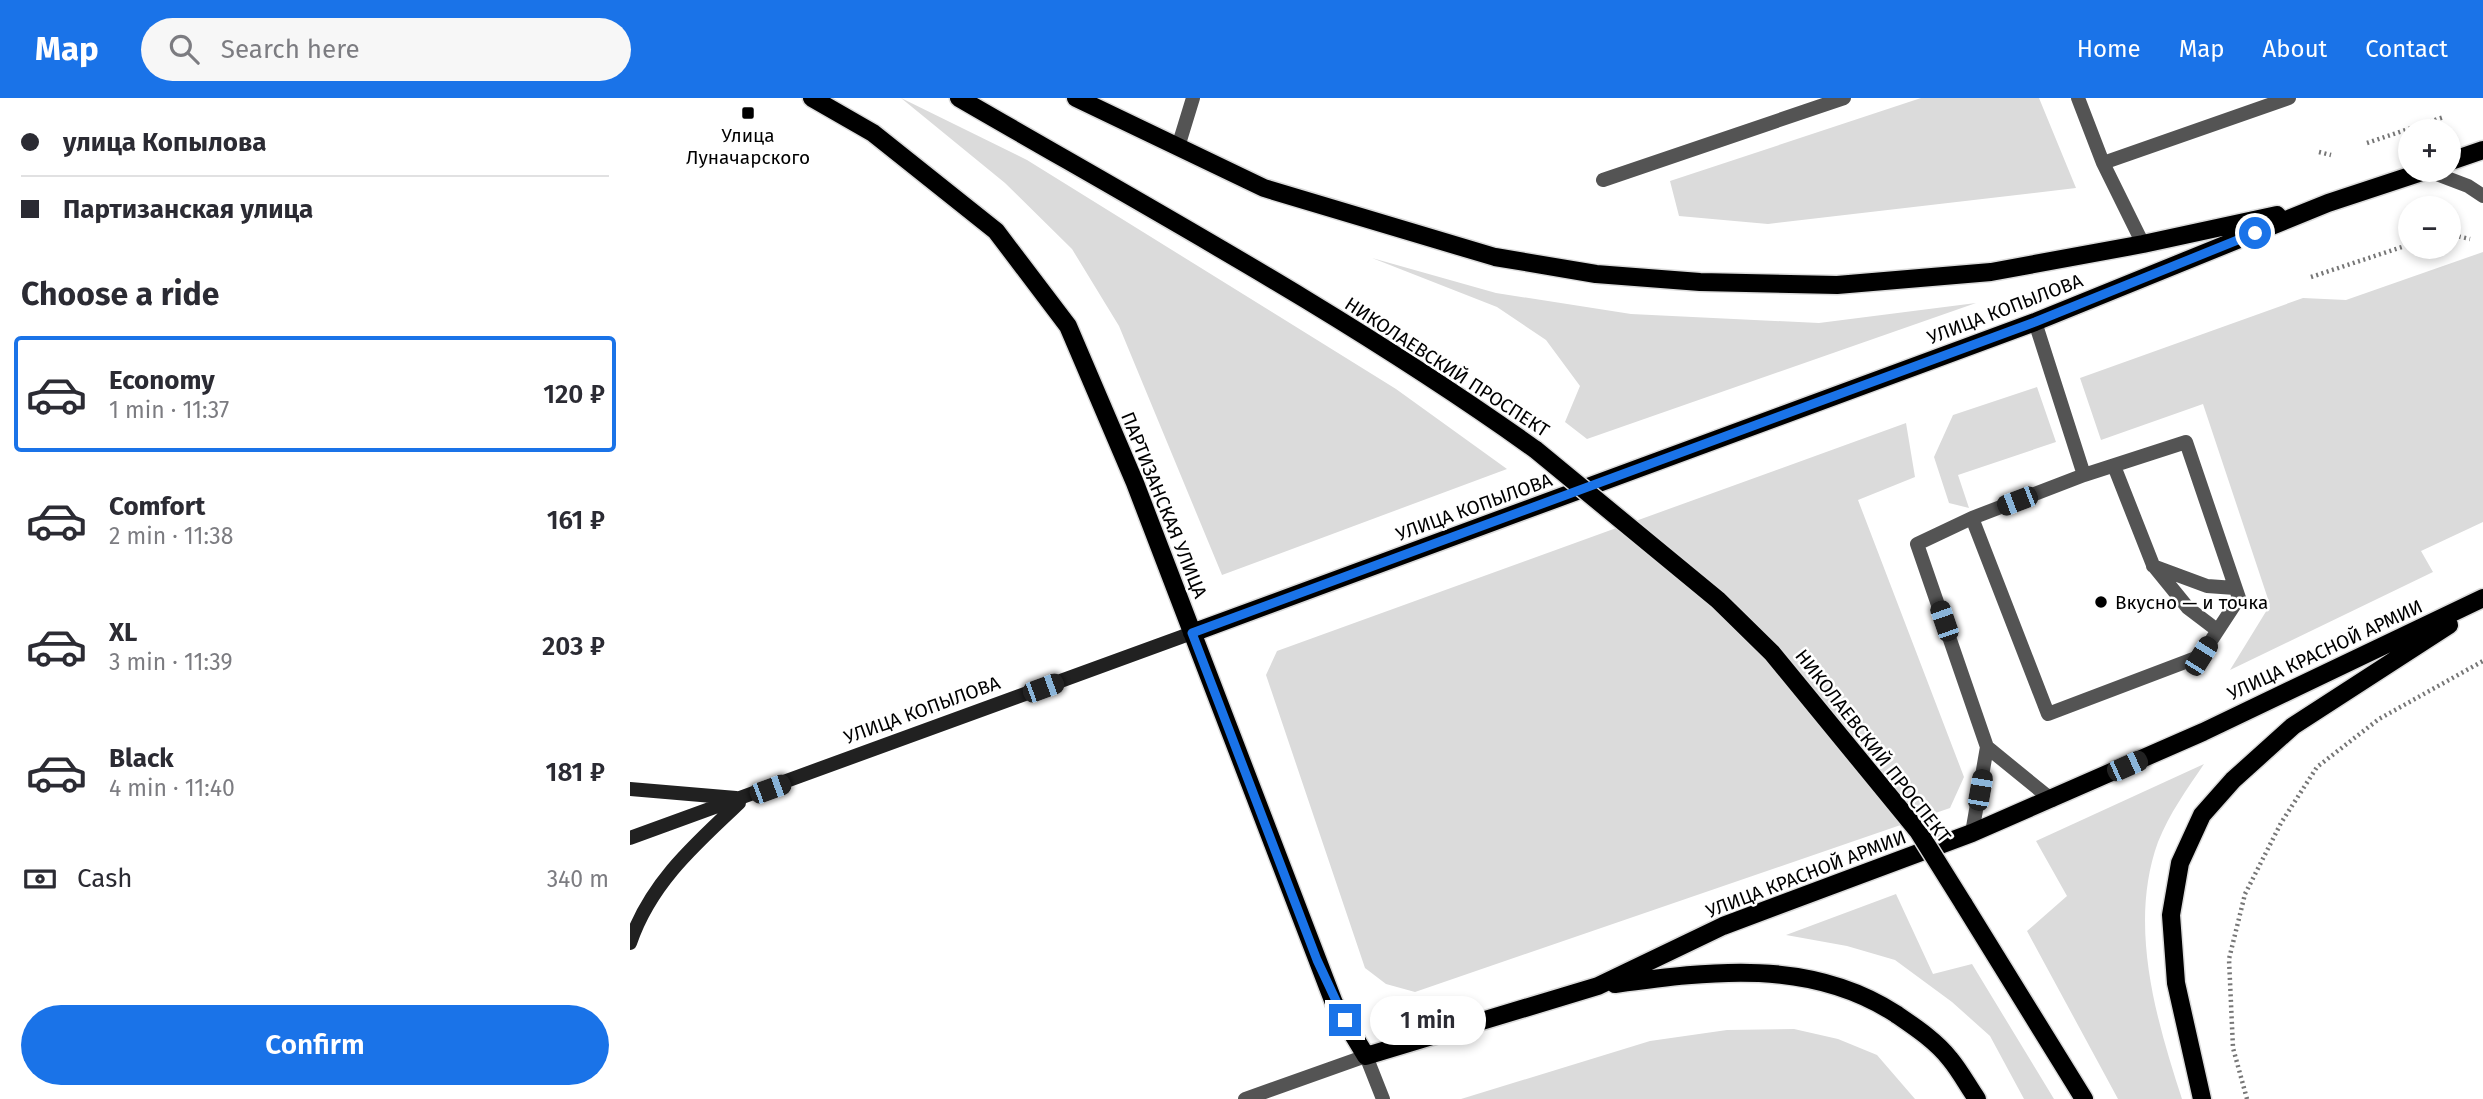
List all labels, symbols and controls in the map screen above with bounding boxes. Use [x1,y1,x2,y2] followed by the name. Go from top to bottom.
[141,18,631,81] search box
[35,29,99,69] text: Map
[165,30,203,68] icon: search
[221,34,360,65] text: Search here
[2077,35,2141,63] text: Home
[2179,35,2225,63] text: Map
[2263,35,2327,63] text: About
[2365,35,2448,63] text: Contact
[740,105,756,121] marker: Улица Луначарского
[2398,119,2461,259] map controls
[2398,119,2461,182] button: +
[686,124,810,169] place label: Улица Луначарского
[63,127,266,158] text: улица Копылова
[63,194,313,225] text: Партизанская улица
[2398,196,2461,259] button: −
[2239,217,2271,249] route start
[1924,269,2086,349] street label: УЛИЦА КОПЫЛОВА
[21,275,219,313] text: Choose a ride
[1340,292,1554,442] street label: НИКОЛАЕВСКИЙ ПРОСПЕКТ
[25,363,88,426] icon: car
[109,365,215,396] text: Economy
[543,379,605,410] text: 120 ₽
[109,396,229,424] text: 1 min · 11:37
[1116,409,1212,602] street label: ПАРТИЗАНСКАЯ УЛИЦА
[1393,468,1555,546] street label: УЛИЦА КОПЫЛОВА
[1994,484,2041,518] car
[25,489,88,552] icon: car
[109,491,205,522] text: Comfort
[547,505,605,536] text: 161 ₽
[109,522,233,550] text: 2 min · 11:38
[2115,591,2268,614] place label: Вкусно — и точка
[2093,594,2109,610] marker: Вкусно — и точка
[2224,595,2426,705] street label: УЛИЦА КРАСНОЙ АРМИИ
[1928,598,1961,644] car
[25,615,88,678] icon: car
[109,617,137,648] text: XL
[542,631,605,662] text: 203 ₽
[2181,633,2222,679] car
[1790,645,1956,847] street label: НИКОЛАЕВСКИЙ ПРОСПЕКТ
[109,648,233,676] text: 3 min · 11:39
[841,671,1003,749] street label: УЛИЦА КОПЫЛОВА
[1020,671,1067,705] car
[25,741,88,804] icon: car
[109,743,174,774] text: Black
[2104,748,2151,784] car
[546,757,605,788] text: 181 ₽
[1967,767,1994,813] car
[747,772,794,806] car
[109,774,235,802] text: 4 min · 11:40
[1703,825,1909,923] street label: УЛИЦА КРАСНОЙ АРМИИ
[21,860,59,898] icon: cash
[77,863,133,894] text: Cash
[547,865,609,893] text: 340 m
[1370,996,1485,1044] callout: 1 min
[1329,1004,1361,1036] route end
[21,1005,609,1085] button: Confirm
[1400,1006,1456,1034] text: 1 min

